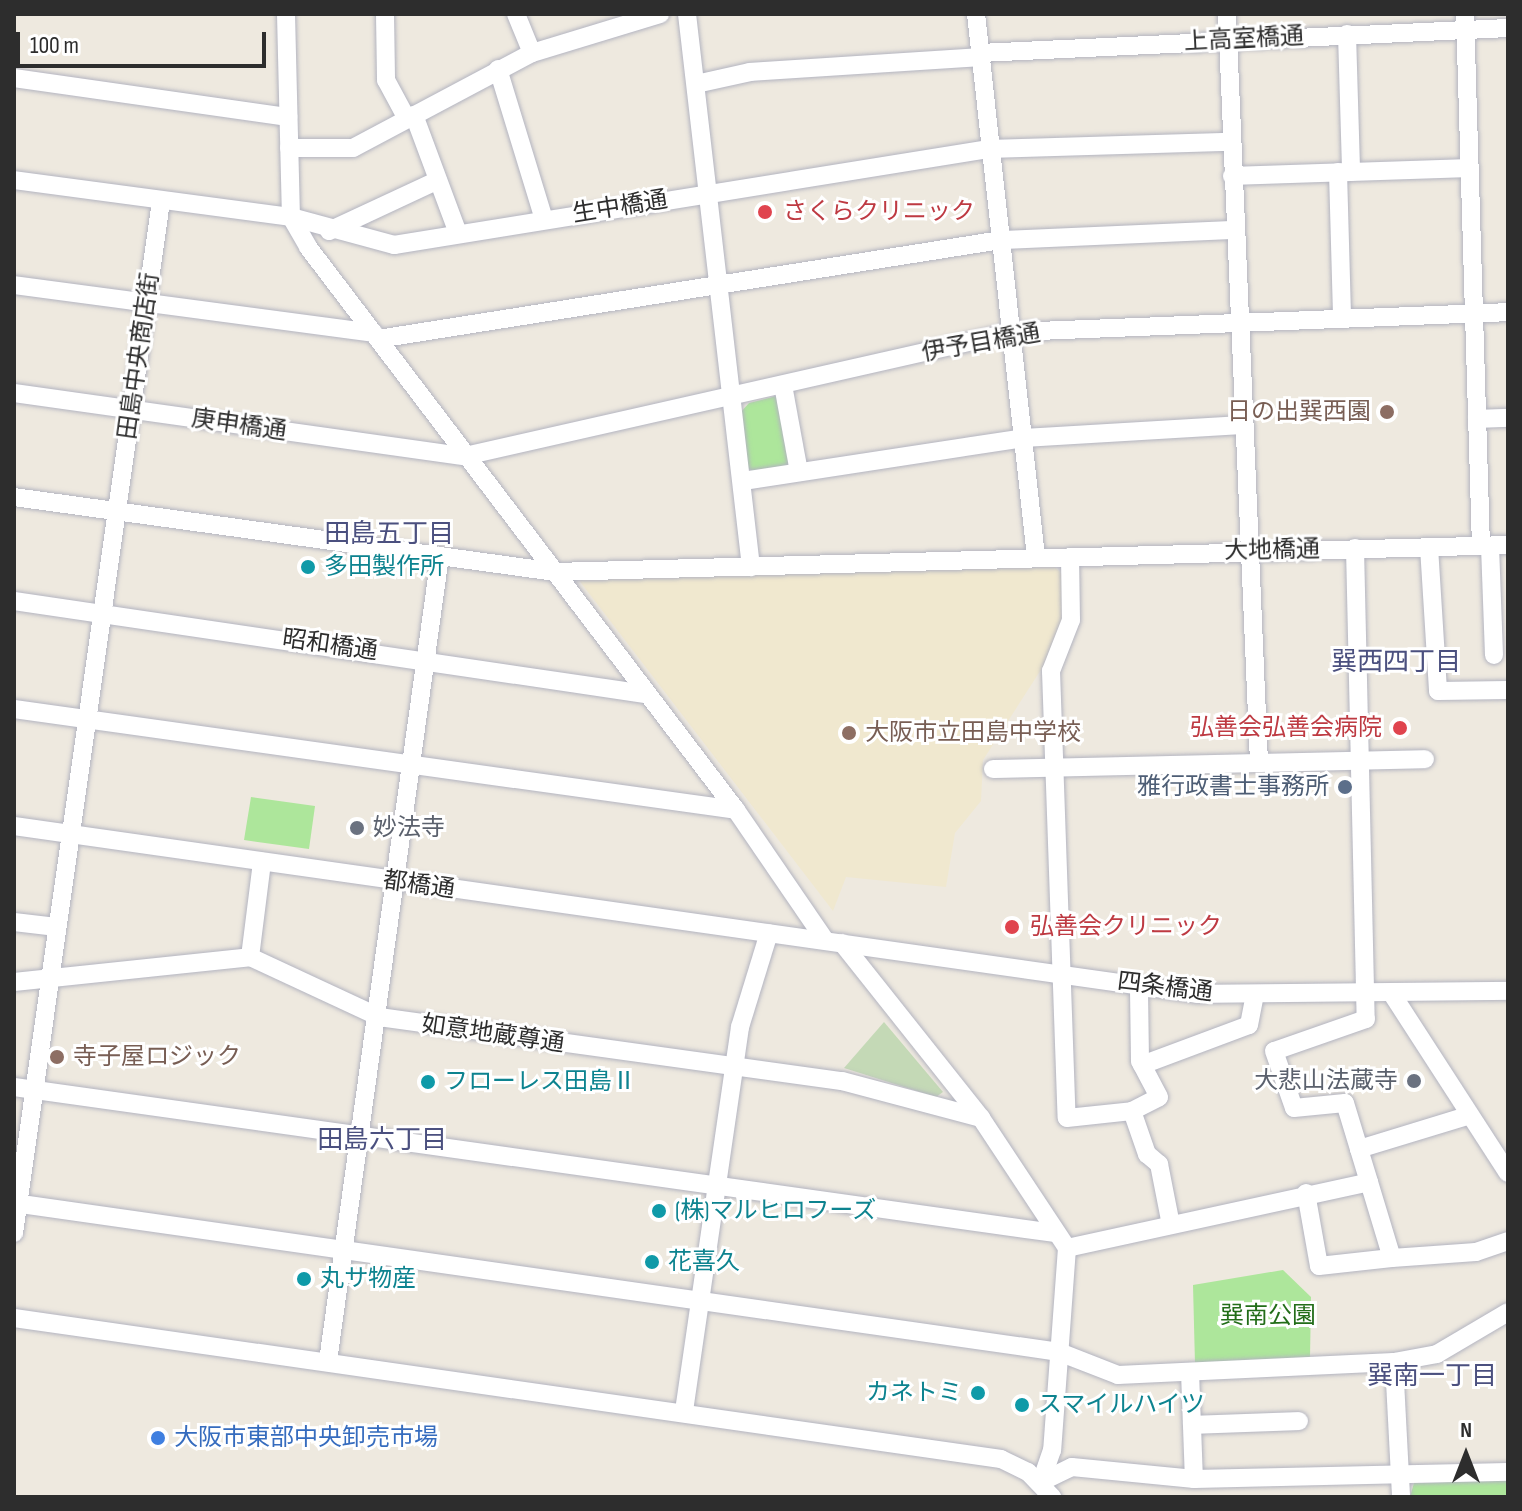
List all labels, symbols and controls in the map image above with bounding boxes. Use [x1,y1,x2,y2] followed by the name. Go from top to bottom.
[20,16,270,66] scale bar
[1183,21,1305,57] street label: 上高室橋通
[30,31,79,60] text: 100 m
[570,185,670,229] street label: 生中橋通
[783,198,975,226] place label: さくらクリニック
[754,201,776,223] marker: さくらクリニック
[113,271,165,441] street label: 田島中央商店街
[919,318,1043,368] street label: 伊予目橋通
[1227,398,1371,426] place label: 日の出巽西園
[1378,403,1396,421] marker: 日の出巽西園
[189,404,289,446] street label: 庚申橋通
[324,519,454,551] district label: 田島五丁目
[1224,535,1320,565] street label: 大地橋通
[324,553,444,581] place label: 多田製作所
[299,558,317,576] marker: 多田製作所
[280,624,380,666] street label: 昭和橋通
[1331,647,1461,679] district label: 巽西四丁目
[1190,714,1382,742] place label: 弘善会弘善会病院
[1389,717,1411,739] marker: 弘善会弘善会病院
[865,719,1081,747] place label: 大阪市立田島中学校
[840,724,858,742] marker: 大阪市立田島中学校
[1137,773,1329,801] place label: 雅行政書士事務所
[1336,778,1354,796] marker: 雅行政書士事務所
[373,814,445,842] place label: 妙法寺
[348,819,366,837] marker: 妙法寺
[381,866,457,904] street label: 都橋通
[1030,913,1222,941] place label: 弘善会クリニック
[1001,916,1023,938] marker: 弘善会クリニック
[1116,967,1214,1007] street label: 四条橋通
[420,1010,566,1058] street label: 如意地蔵尊通
[73,1043,241,1071] place label: 寺子屋ロジック
[48,1048,66,1066] marker: 寺子屋ロジック
[1254,1067,1398,1095] place label: 大悲山法蔵寺
[444,1068,636,1096] place label: フローレス田島Ⅱ
[1405,1072,1423,1090] marker: 大悲山法蔵寺
[419,1073,437,1091] marker: フローレス田島Ⅱ
[317,1125,447,1157] district label: 田島六丁目
[675,1197,877,1225] place label: (株)マルヒロフーズ
[650,1202,668,1220] marker: (株)マルヒロフーズ
[668,1248,740,1276] place label: 花喜久
[643,1253,661,1271] marker: 花喜久
[320,1265,416,1293] place label: 丸サ物産
[295,1270,313,1288] marker: 丸サ物産
[1220,1302,1316,1330] park label: 巽南公園
[1367,1361,1497,1393] district label: 巽南一丁目
[866,1379,962,1407] place label: カネトミ
[969,1384,987,1402] marker: カネトミ
[1038,1391,1206,1419] place label: スマイルハイツ
[1013,1396,1031,1414] marker: スマイルハイツ
[1426,1415,1506,1495] north arrow
[1460,1417,1472,1444] text: N
[174,1424,438,1452] place label: 大阪市東部中央卸売市場
[149,1429,167,1447] marker: 大阪市東部中央卸売市場

